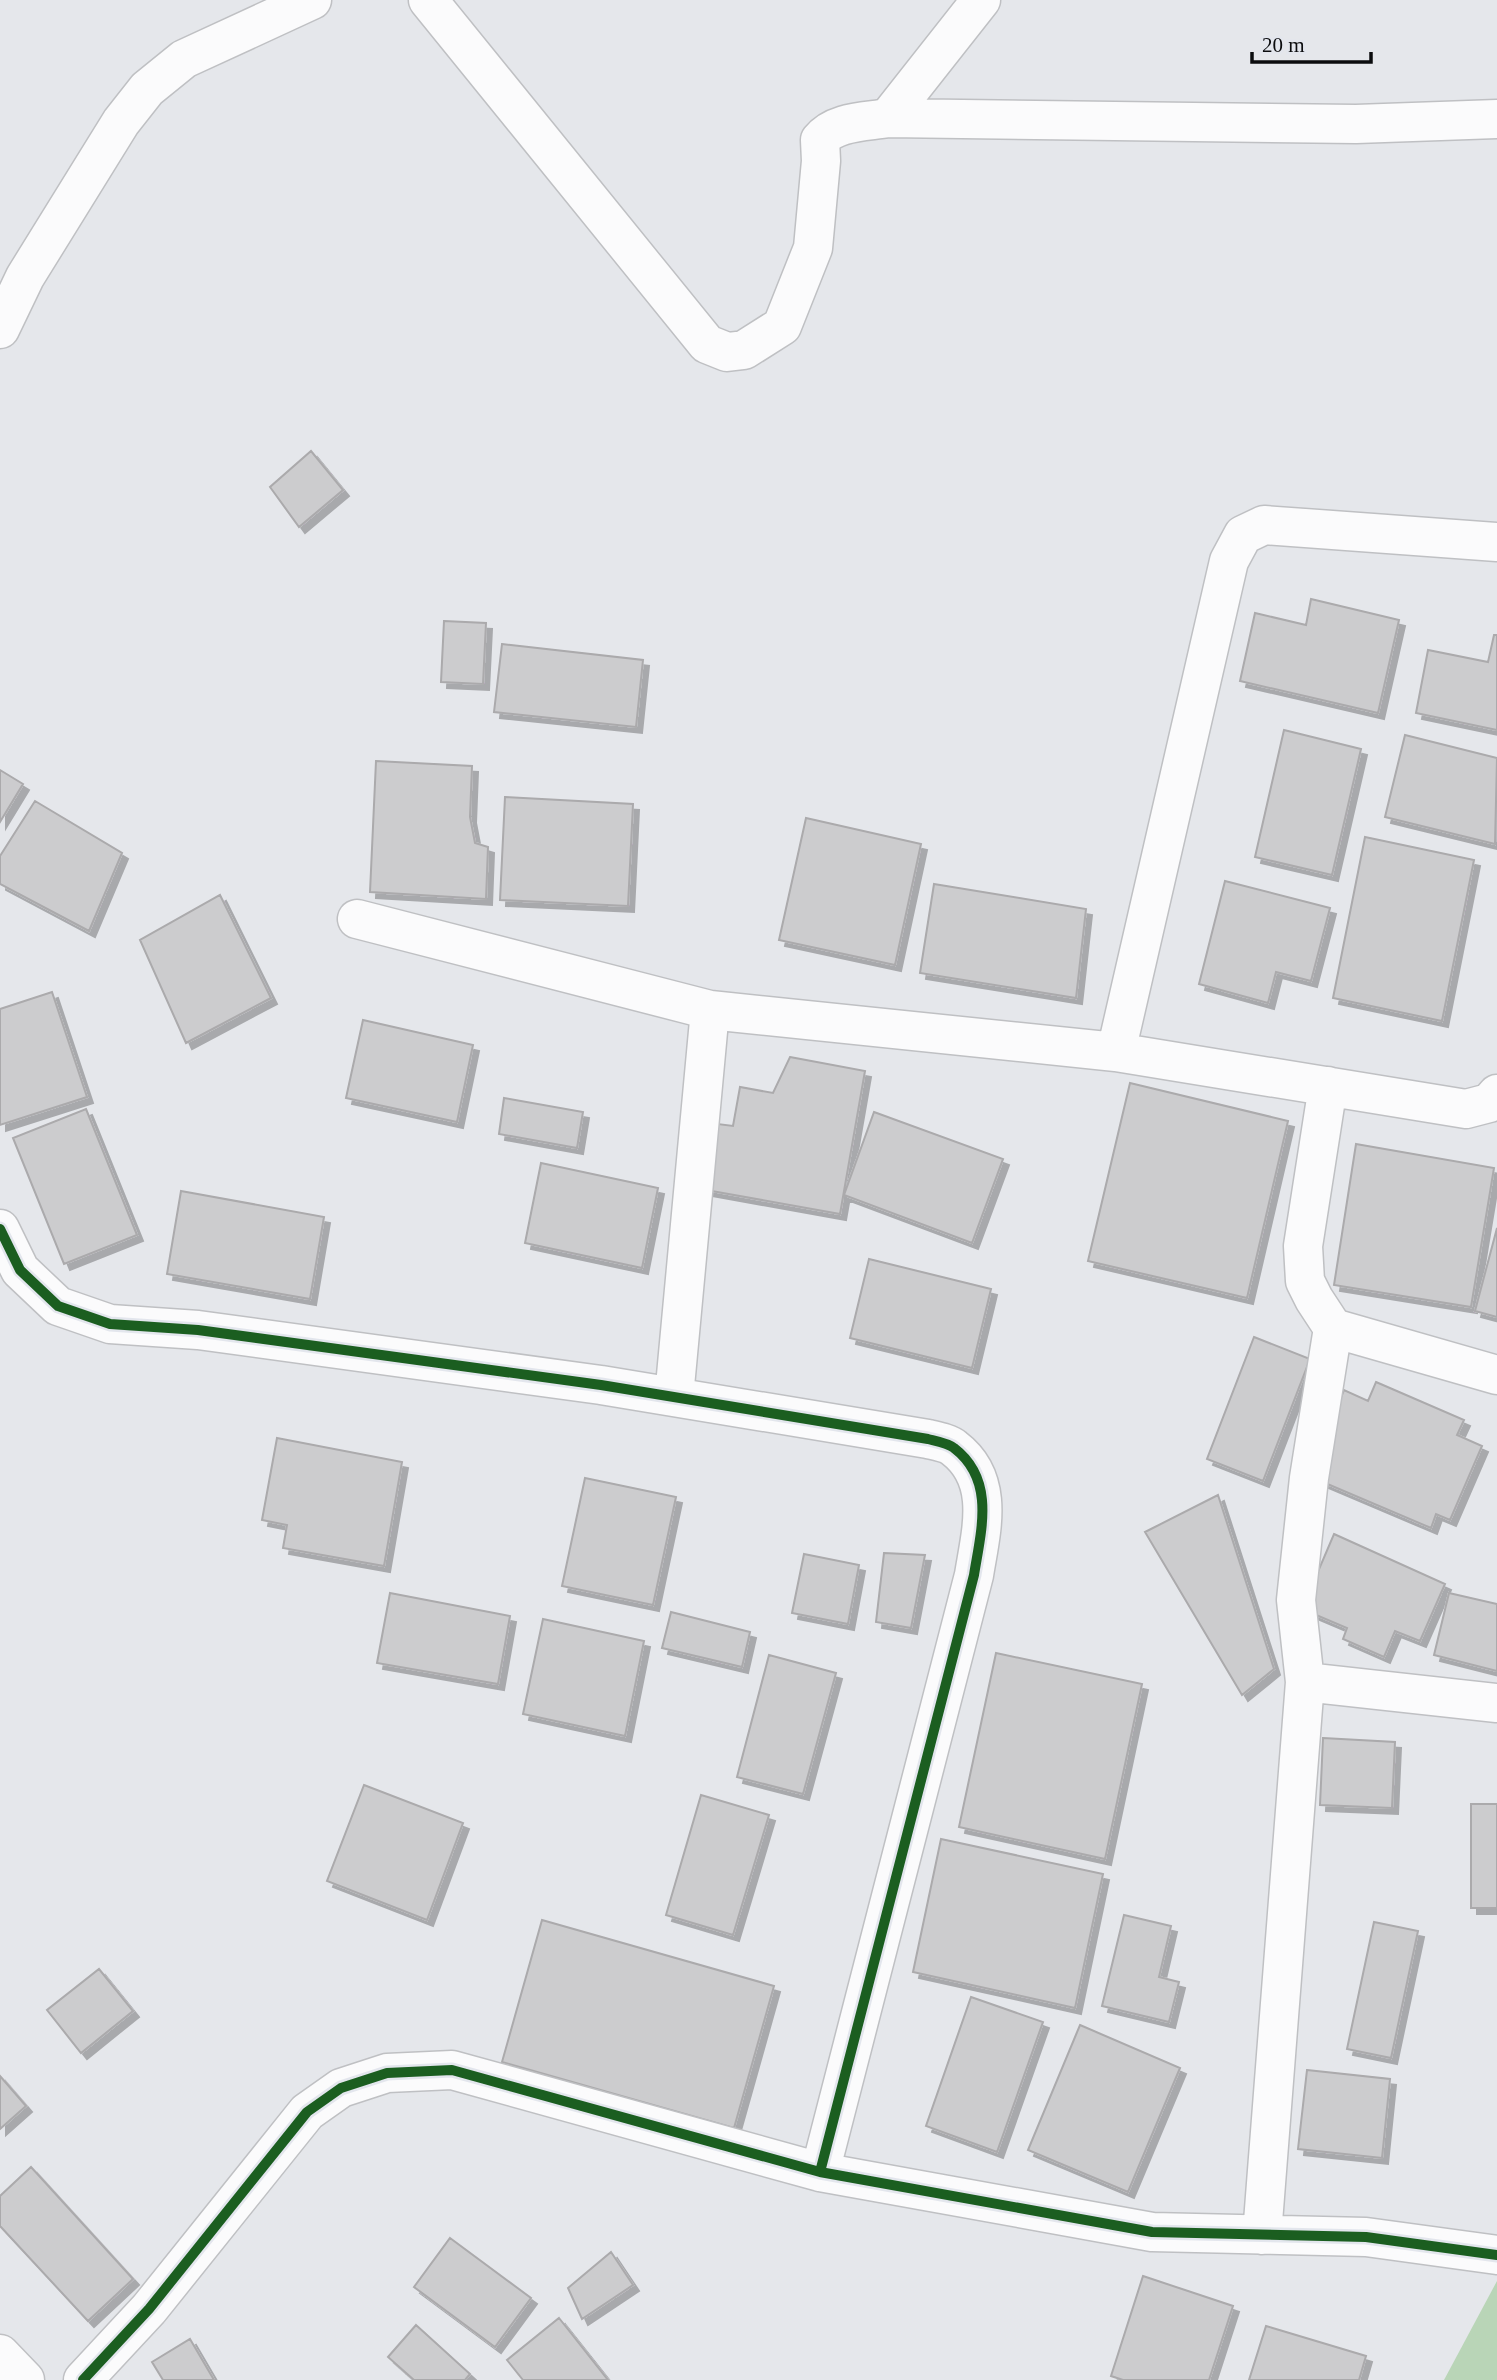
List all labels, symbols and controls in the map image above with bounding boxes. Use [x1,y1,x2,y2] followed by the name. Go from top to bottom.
[1252,21,1371,65] scale bar
[1262,33,1305,57] text: 20 m

